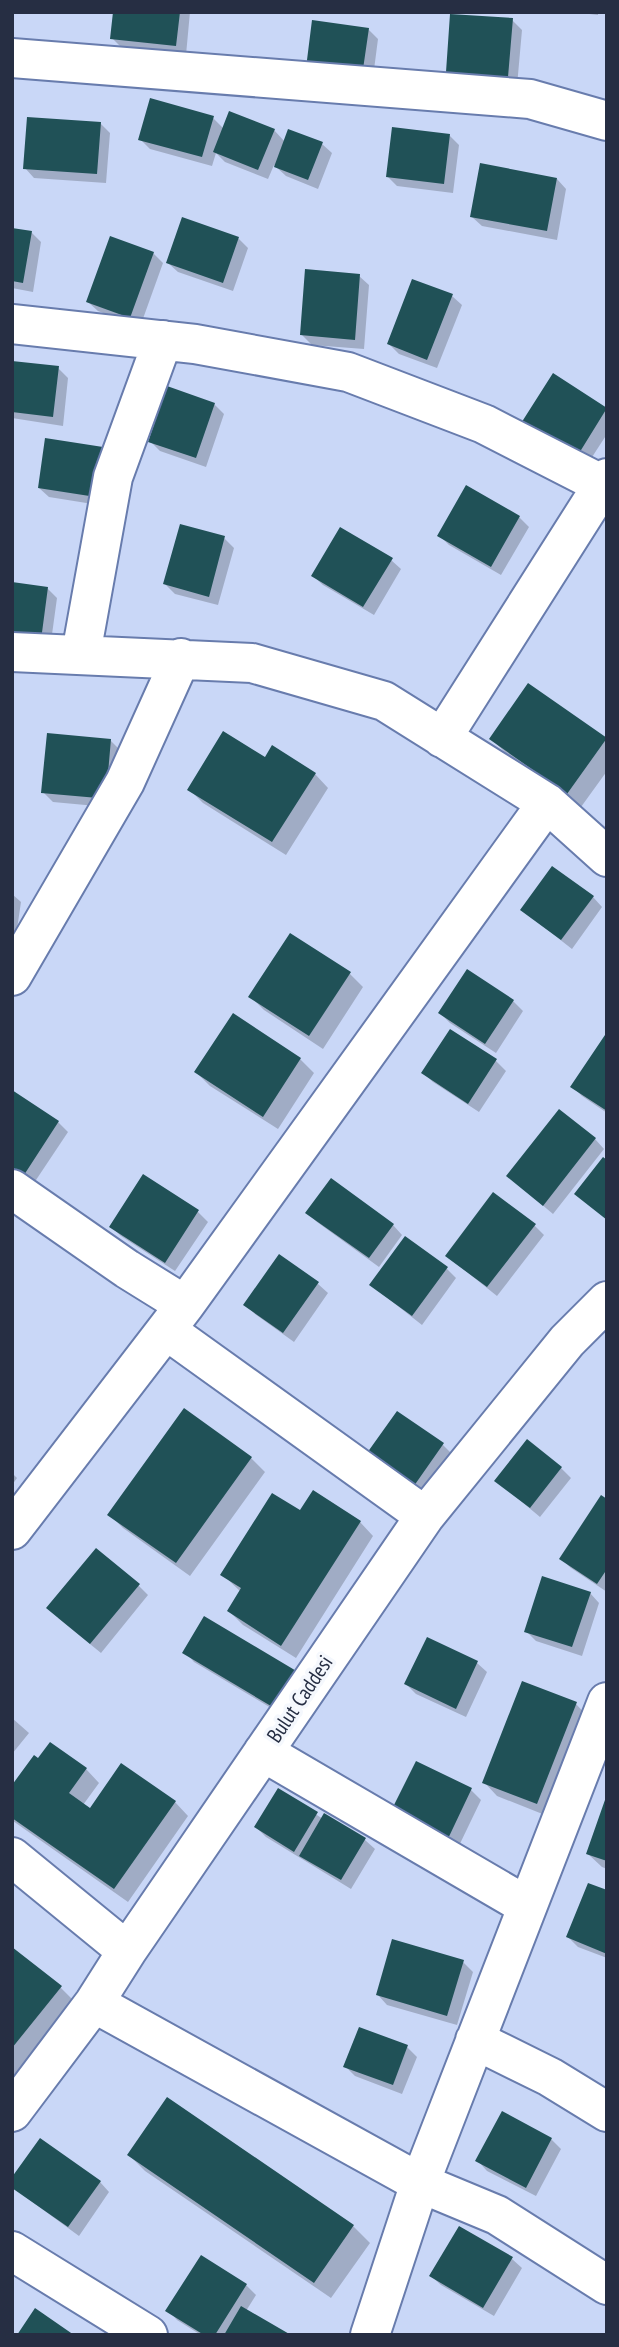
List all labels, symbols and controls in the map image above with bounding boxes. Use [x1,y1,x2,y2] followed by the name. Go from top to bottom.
[261,1650,339,1748] street label: Bulut Caddesi

